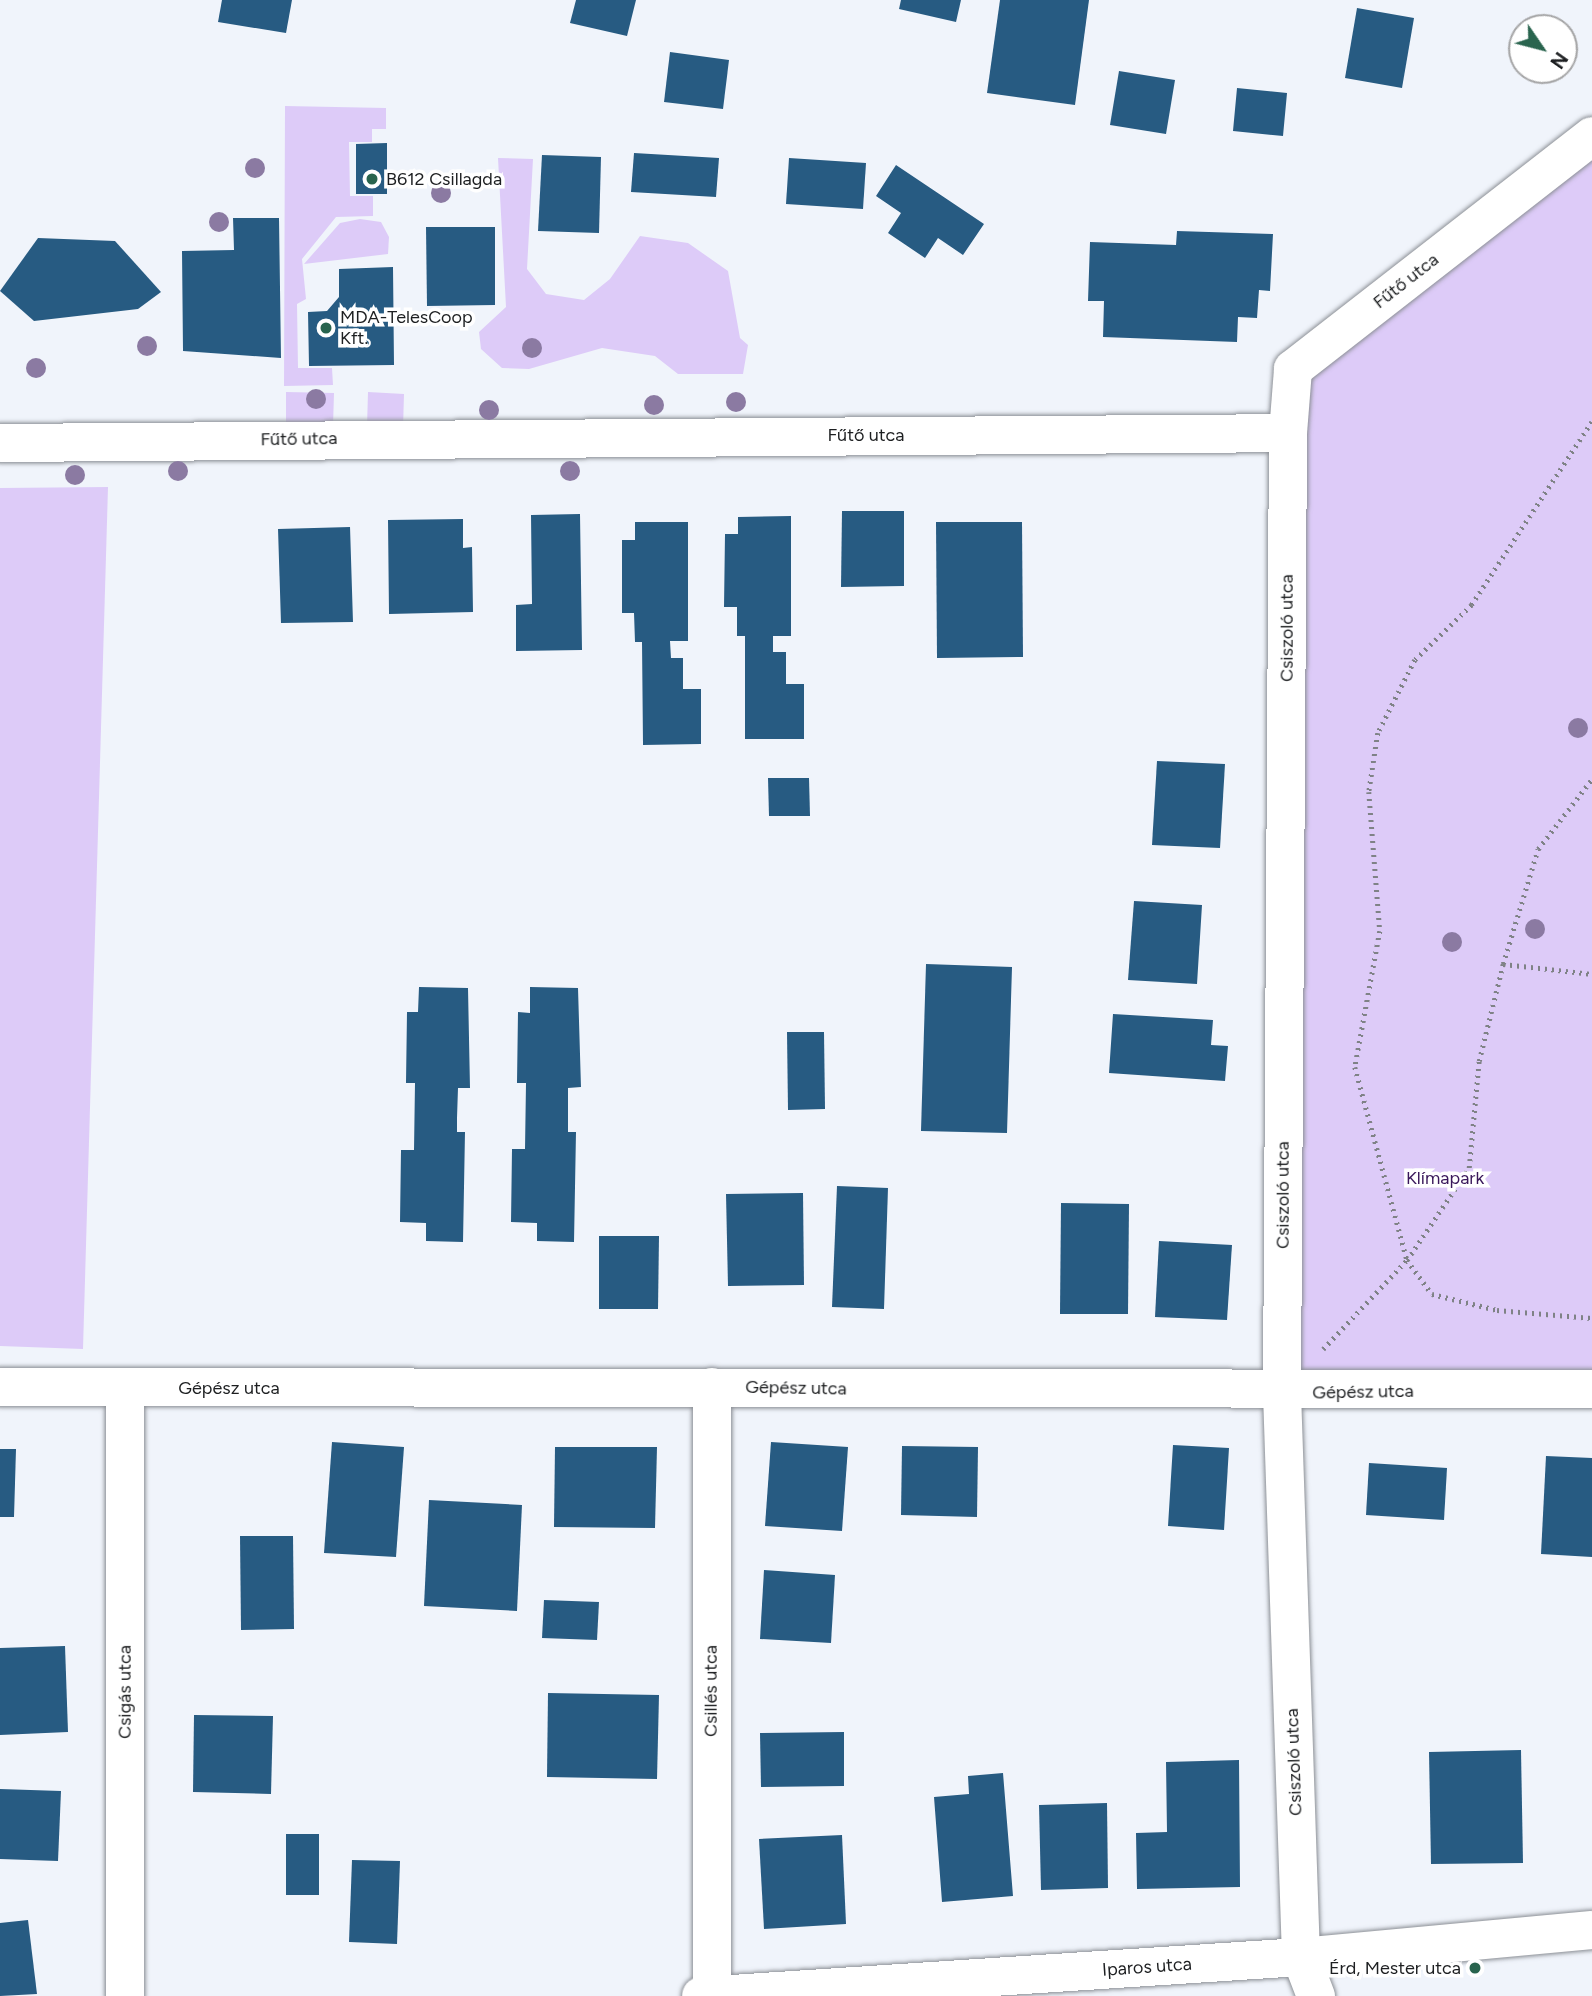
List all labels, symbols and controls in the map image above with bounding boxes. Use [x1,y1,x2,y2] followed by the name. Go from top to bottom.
[1508,14,1578,84] north arrow
[1545,48,1573,73] text: N
[386,168,502,190] place label: B612 Csillagda
[364,171,380,187] marker: B612 Csillagda
[1369,249,1443,313] street label: Fűtő utca
[340,307,473,350] place label: MDA-TelesCoop Kft.
[318,320,334,336] marker: MDA-TelesCoop Kft.
[827,424,905,446] street label: Fűtő utca
[260,428,338,450] street label: Fűtő utca
[1276,574,1298,682] street label: Csiszoló utca
[1272,1141,1294,1249] street label: Csiszoló utca
[1406,1167,1484,1189] park label: Klímapark
[745,1376,847,1400] street label: Gépész utca
[178,1377,280,1399] street label: Gépész utca
[1312,1380,1414,1404] street label: Gépész utca
[114,1645,136,1739] street label: Csigás utca
[700,1645,722,1737] street label: Csillés utca
[1281,1708,1307,1816] street label: Csiszoló utca
[1101,1953,1193,1981] street label: Iparos utca
[1329,1957,1461,1979] place label: Érd, Mester utca
[1467,1960,1483,1976] marker: Érd, Mester utca

